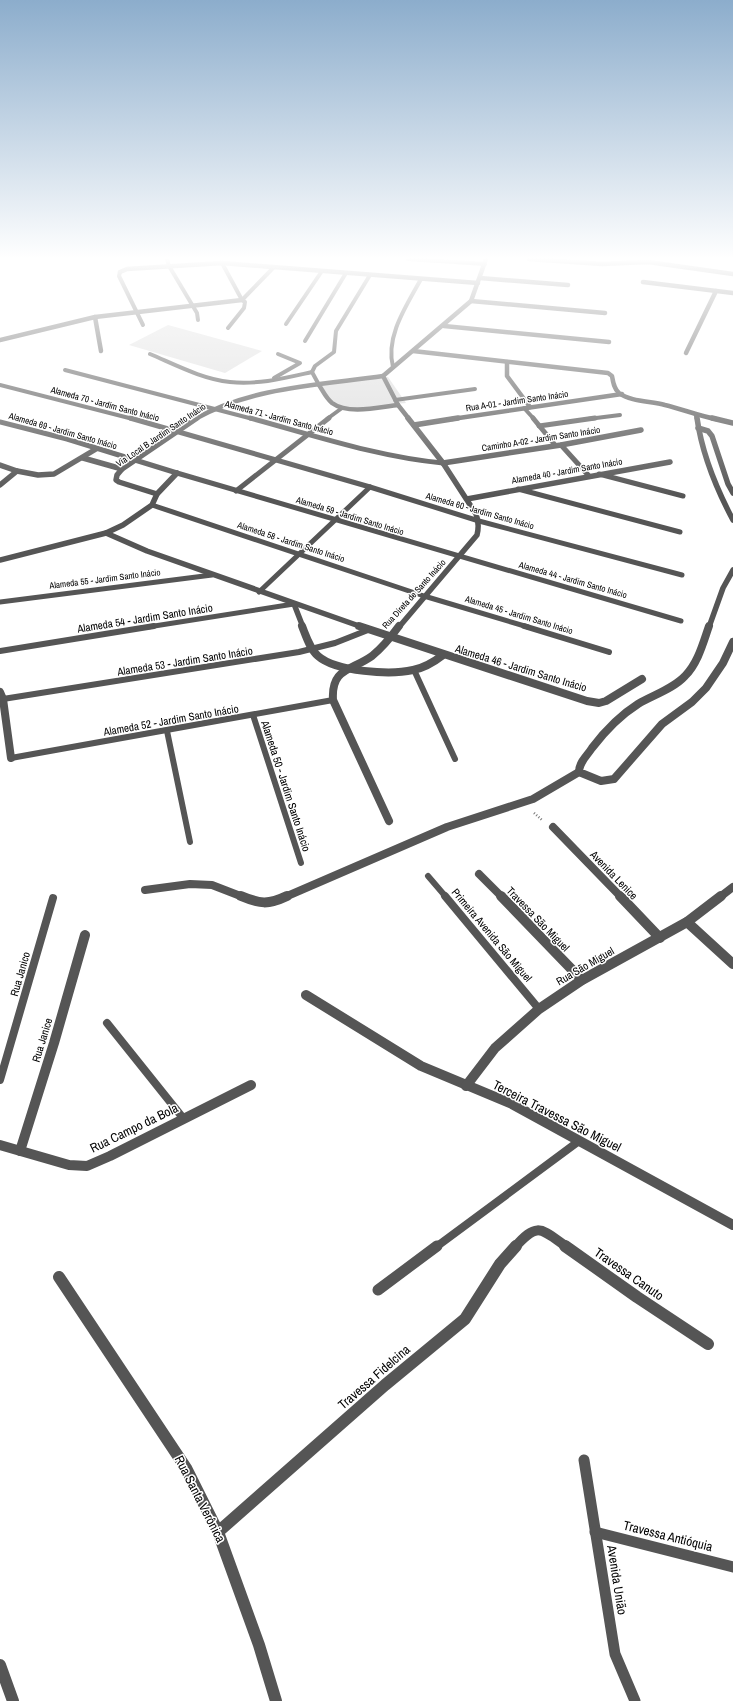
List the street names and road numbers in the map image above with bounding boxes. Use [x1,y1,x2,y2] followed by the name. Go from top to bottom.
[48,383,161,424] street label: Alameda 70 - Jardim Santo Inácio
[465,388,569,414] street label: Rua A-01 - Jardim Santo Inácio
[222,397,335,438] street label: Alameda 71 - Jardim Santo Inácio
[114,400,208,470] street label: Via Local B Jardim Santo Inácio
[7,410,118,452] street label: Alameda 69 - Jardim Santo Inácio
[481,424,601,454] street label: Caminho A-02 - Jardim Santo Inácio
[510,455,623,487] street label: Alameda 40 - Jardim Santo Inácio
[424,490,535,532] street label: Alameda 60 - Jardim Santo Inácio
[294,494,405,538] street label: Alameda 59 - Jardim Santo Inácio
[235,519,346,565] street label: Alameda 58 - Jardim Santo Inácio
[380,557,448,631] street label: Rua Direta de Santo Inácio
[517,559,628,601] street label: Alameda 44 - Jardim Santo Inácio
[48,566,161,592] street label: Alameda 55 - Jardim Santo Inácio
[463,593,574,637] street label: Alameda 45 - Jardim Santo Inácio
[75,600,214,636] street label: Alameda 54 - Jardim Santo Inácio
[453,641,589,695] street label: Alameda 46 - Jardim Santo Inácio
[115,643,254,679] street label: Alameda 53 - Jardim Santo Inácio
[101,701,240,739] street label: Alameda 52 - Jardim Santo Inácio
[258,718,314,853] street label: Alameda 50 - Jardim Santo Inácio
[587,847,641,902] street label: Avenida Lenice
[503,884,573,954] street label: Travessa São Miguel
[449,885,535,985] street label: Primeira Avenida São Miguel
[553,944,617,988] street label: Rua São Miguel
[7,950,33,998] street label: Rua Janico
[29,1016,55,1064] street label: Rua Janice
[490,1076,624,1156] street label: Terceira Travessa São Miguel
[87,1099,181,1157] street label: Rua Campo da Bola
[591,1244,667,1304] street label: Travessa Canuto
[334,1341,414,1413] street label: Travessa Fidelcina
[171,1453,229,1545] street label: Rua Santa Verônica
[622,1517,715,1555] street label: Travessa Antióquia
[603,1543,631,1616] street label: Avenida União

